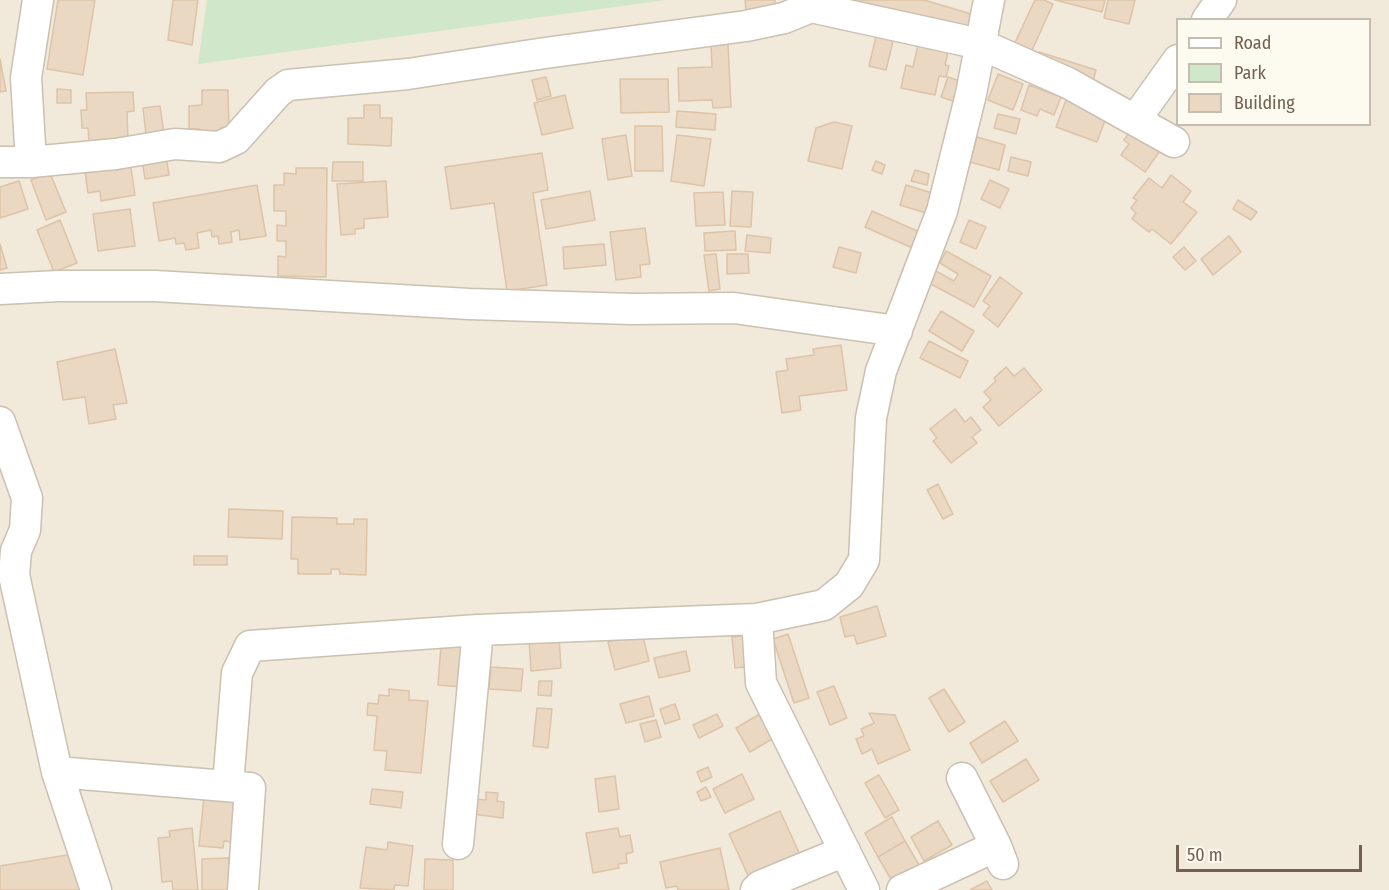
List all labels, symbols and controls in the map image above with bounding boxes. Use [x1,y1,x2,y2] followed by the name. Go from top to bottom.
[1176,18,1371,126] legend
[1234,32,1271,54] text: Road
[1234,62,1266,84] text: Park
[1234,92,1295,114] text: Building
[1179,833,1365,871] scale bar
[1187,844,1223,866] text: 50 m

